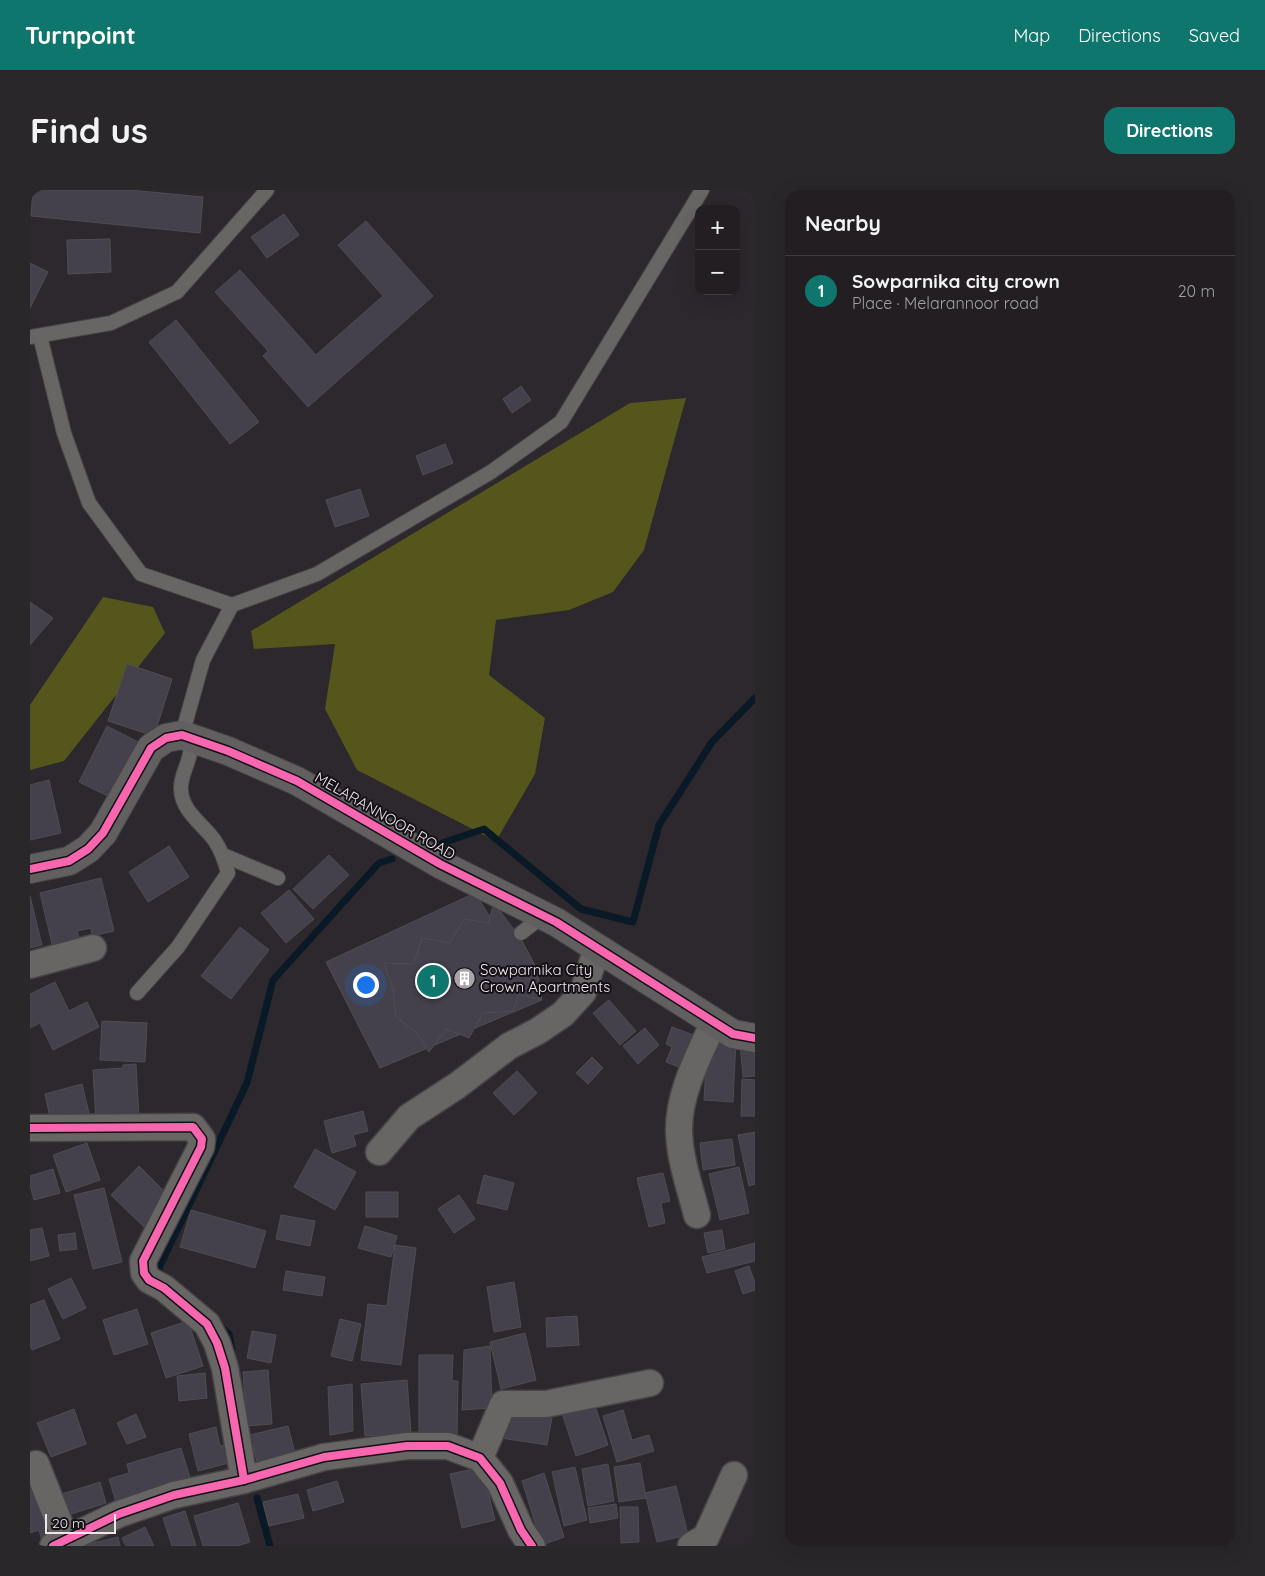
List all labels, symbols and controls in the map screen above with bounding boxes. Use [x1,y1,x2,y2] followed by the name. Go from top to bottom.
[25,20,136,50] text: Turnpoint
[1013,24,1050,47] text: Map
[1078,24,1161,47] text: Directions
[1189,24,1240,47] text: Saved
[1104,107,1235,154] button: Directions
[30,108,148,152] text: Find us
[695,205,740,295] map controls
[695,205,740,250] button: +
[805,210,881,236] text: Nearby
[695,250,740,295] button: −
[852,269,1060,293] text: Sowparnika city crown
[818,281,824,301] text: 1
[1178,281,1215,301] text: 20 m
[852,293,1039,313] text: Place · Melarannoor road
[312,768,459,864] street label: MELARANNOOR ROAD
[480,960,610,996] place label: Sowparnika City Crown Apartments
[417,962,449,1000] pin: 1
[452,967,476,991] building icon: Sowparnika City Crown Apartments
[353,972,379,998] your location
[45,1511,116,1534] scale bar
[52,1514,85,1532] text: 20 m

